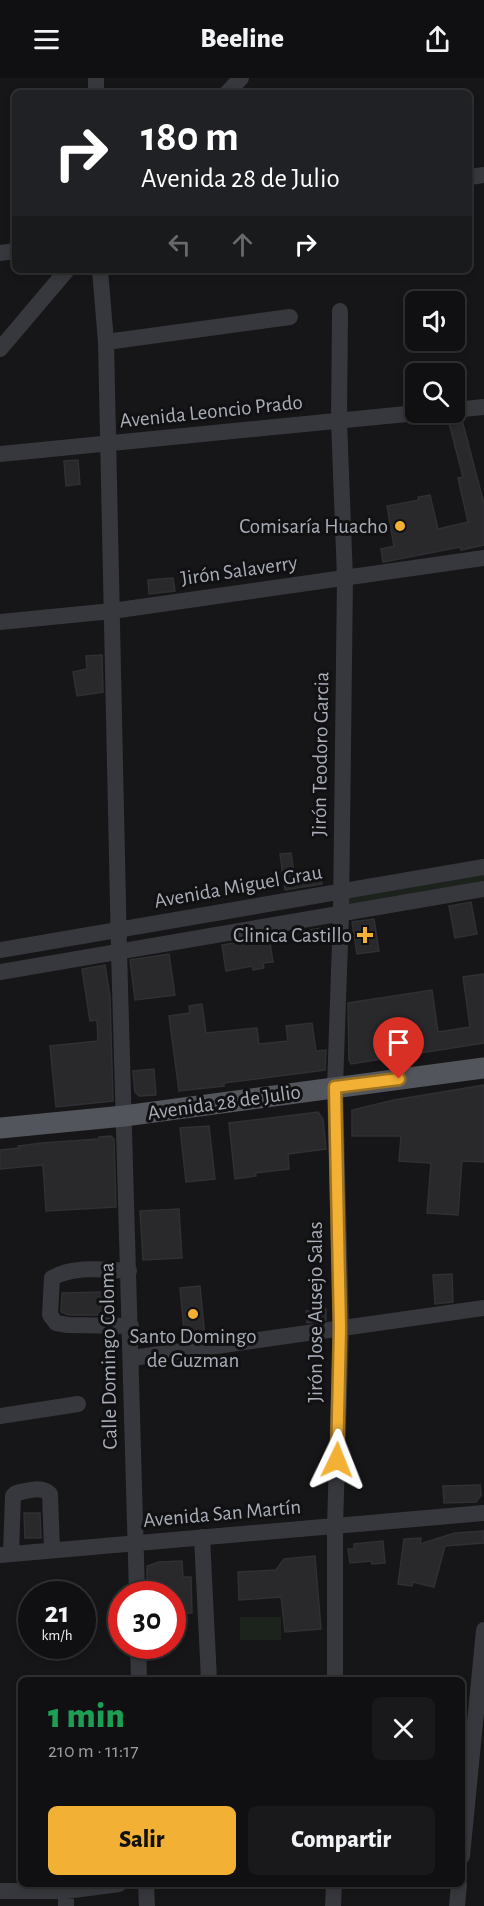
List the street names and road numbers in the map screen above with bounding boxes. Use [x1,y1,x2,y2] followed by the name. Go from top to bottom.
[118,391,304,432] street label: Avenida Leoncio Prado
[179,552,299,589] street label: Jirón Salaverry
[309,671,332,837] street label: Jirón Teodoro Garcia
[153,861,324,912] street label: Avenida Miguel Grau
[146,1081,302,1124] street label: Avenida 28 de Julio
[305,1221,326,1403] street label: Jirón Jose Ausejo Salas
[96,1262,121,1450] street label: Calle Domingo Coloma
[142,1496,302,1531] street label: Avenida San Martín

